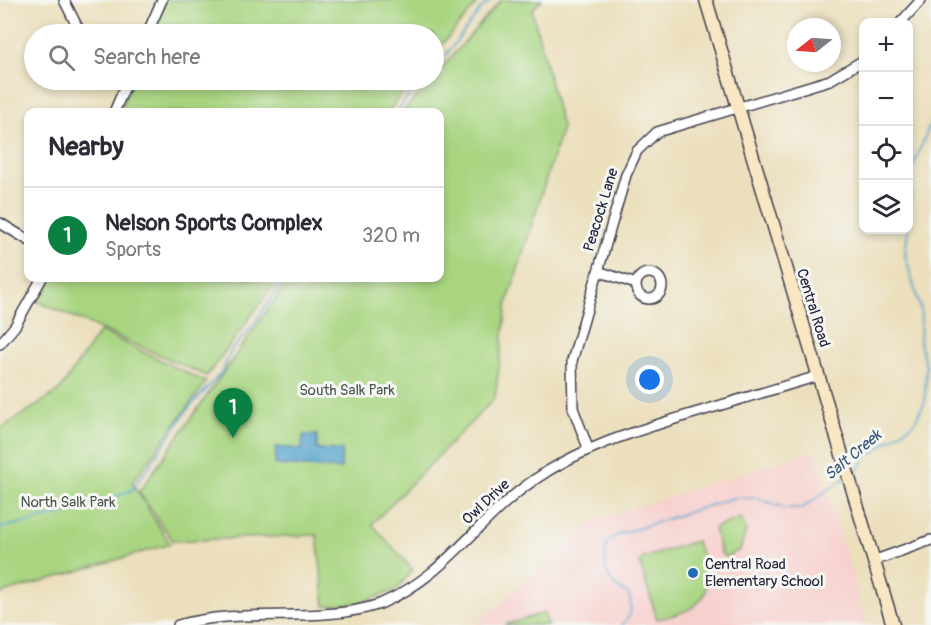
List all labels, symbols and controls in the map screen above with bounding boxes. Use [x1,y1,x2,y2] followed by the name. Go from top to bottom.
[787,18,841,72] north arrow
[859,18,913,234] map controls
[859,18,913,72] button: +
[24,24,444,90] search box
[45,41,78,74] icon: search
[93,43,200,71] text: Search here
[859,72,913,126] button: −
[859,126,913,180] button: locate
[48,131,124,163] text: Nearby
[579,165,623,254] street label: Peacock Lane
[859,180,913,234] button: layers
[105,209,323,237] text: Nelson Sports Complex
[64,223,71,248] text: 1
[362,223,420,248] text: 320 m
[105,237,161,262] text: Sports
[792,267,834,349] street label: Central Road
[635,365,664,394] your location
[299,381,396,400] park label: South Salk Park
[214,388,252,438] pin: 1
[820,425,887,485] water label: Salt Creek
[458,475,514,529] street label: Owl Drive
[21,493,116,512] park label: North Salk Park
[705,555,824,591] place label: Central Road Elementary School
[686,566,700,580] marker: Central Road Elementary School

